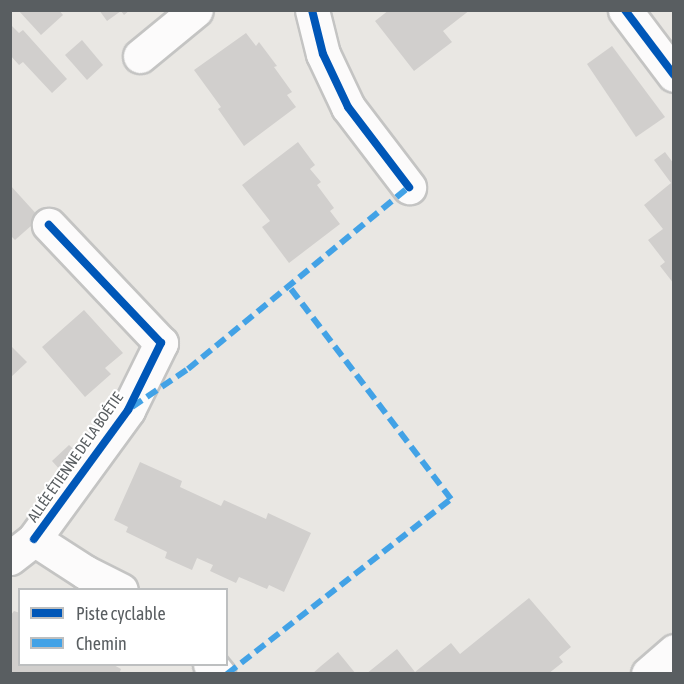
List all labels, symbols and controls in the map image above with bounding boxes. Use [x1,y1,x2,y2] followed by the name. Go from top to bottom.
[23,389,127,525] street label: ALLÉE ÉTIENNE DE LA BOÉTIE
[18,588,228,666] legend
[76,603,166,624] text: Piste cyclable
[76,633,127,654] text: Chemin

